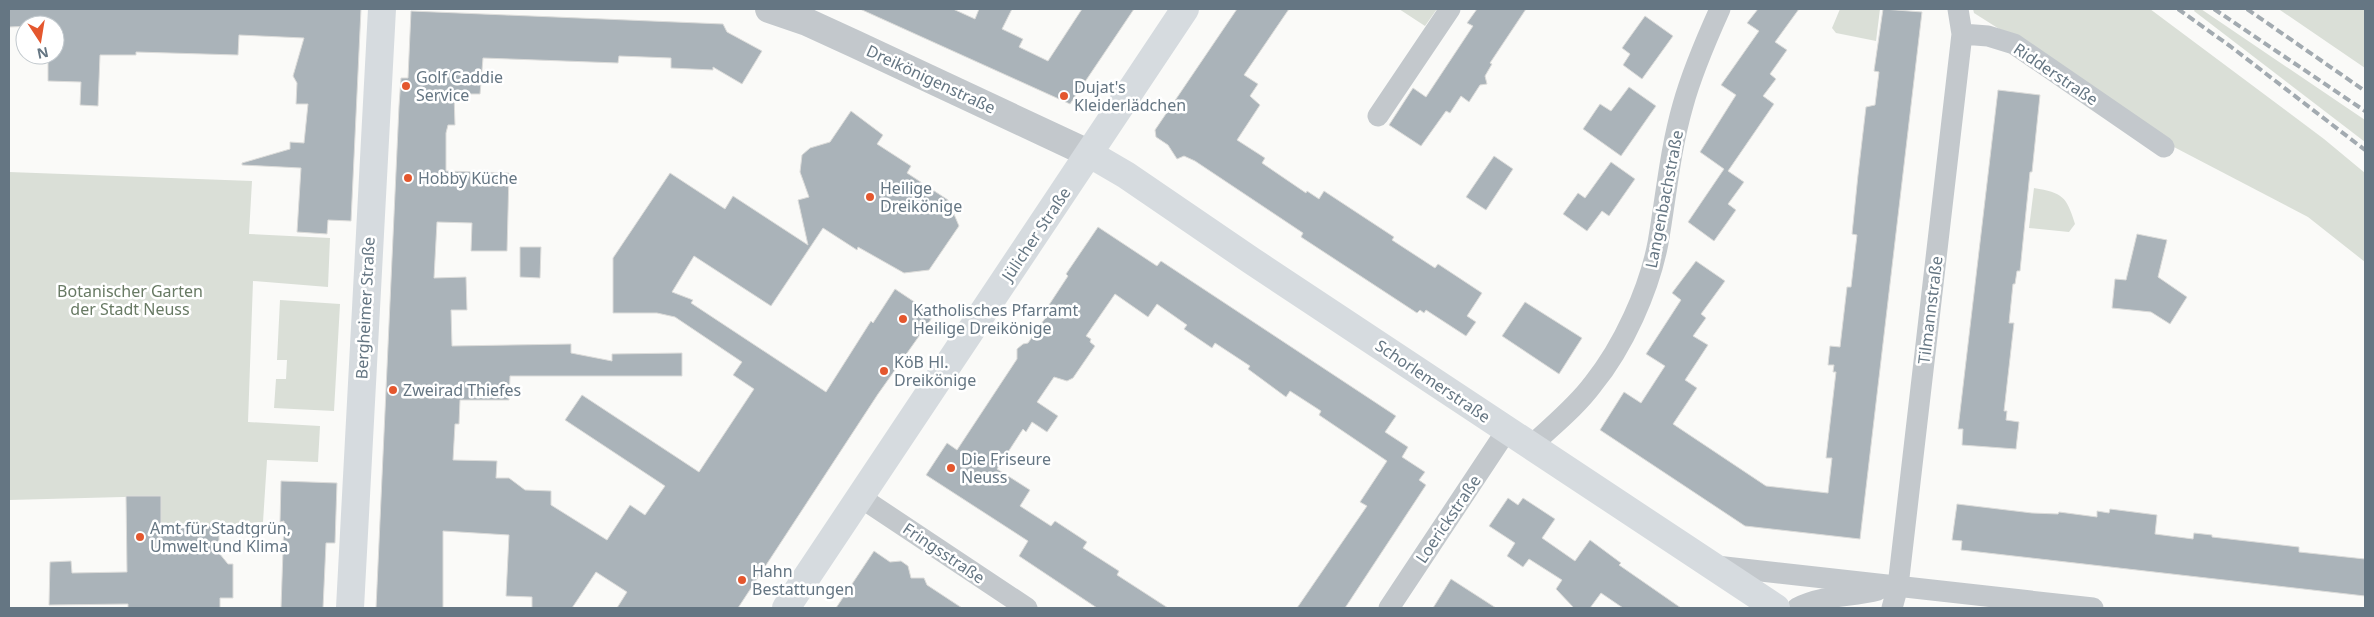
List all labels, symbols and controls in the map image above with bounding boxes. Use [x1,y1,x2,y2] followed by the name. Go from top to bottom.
[15,15,65,65] north arrow
[2010,38,2102,110] street label: Ridderstraße
[863,39,999,119] street label: Dreikönigenstraße
[35,43,50,64] text: N
[416,66,503,106] place label: Golf Caddie Service
[1074,76,1186,116] place label: Dujat's Kleiderlädchen
[400,80,412,92] marker: Golf Caddie Service
[1058,90,1070,102] marker: Dujat's Kleiderlädchen
[1640,128,1688,270] street label: Langenbachstraße
[418,167,518,189] place label: Hobby Küche
[402,172,414,184] marker: Hobby Küche
[880,177,962,217] place label: Heilige Dreikönige
[995,183,1076,287] street label: Jülicher Straße
[864,191,876,203] marker: Heilige Dreikönige
[350,236,380,380] street label: Bergheimer Straße
[1912,255,1948,365] street label: Tilmannstraße
[57,280,203,320] park label: Botanischer Garten der Stadt Neuss
[913,299,1079,339] place label: Katholisches Pfarramt Heilige Dreikönige
[897,313,909,325] marker: Katholisches Pfarramt Heilige Dreikönige
[1371,334,1495,428] street label: Schorlemerstraße
[894,351,976,391] place label: KöB Hl. Dreikönige
[878,365,890,377] marker: KöB Hl. Dreikönige
[403,379,521,401] place label: Zweirad Thiefes
[387,384,399,396] marker: Zweirad Thiefes
[961,448,1051,488] place label: Die Friseure Neuss
[945,462,957,474] marker: Die Friseure Neuss
[1410,471,1486,567] street label: Loerickstraße
[150,517,291,557] place label: Amt für Stadtgrün, Umwelt und Klima
[899,518,989,588] street label: Fringsstraße
[134,531,146,543] marker: Amt für Stadtgrün, Umwelt und Klima
[752,560,854,600] place label: Hahn Bestattungen
[736,574,748,586] marker: Hahn Bestattungen

